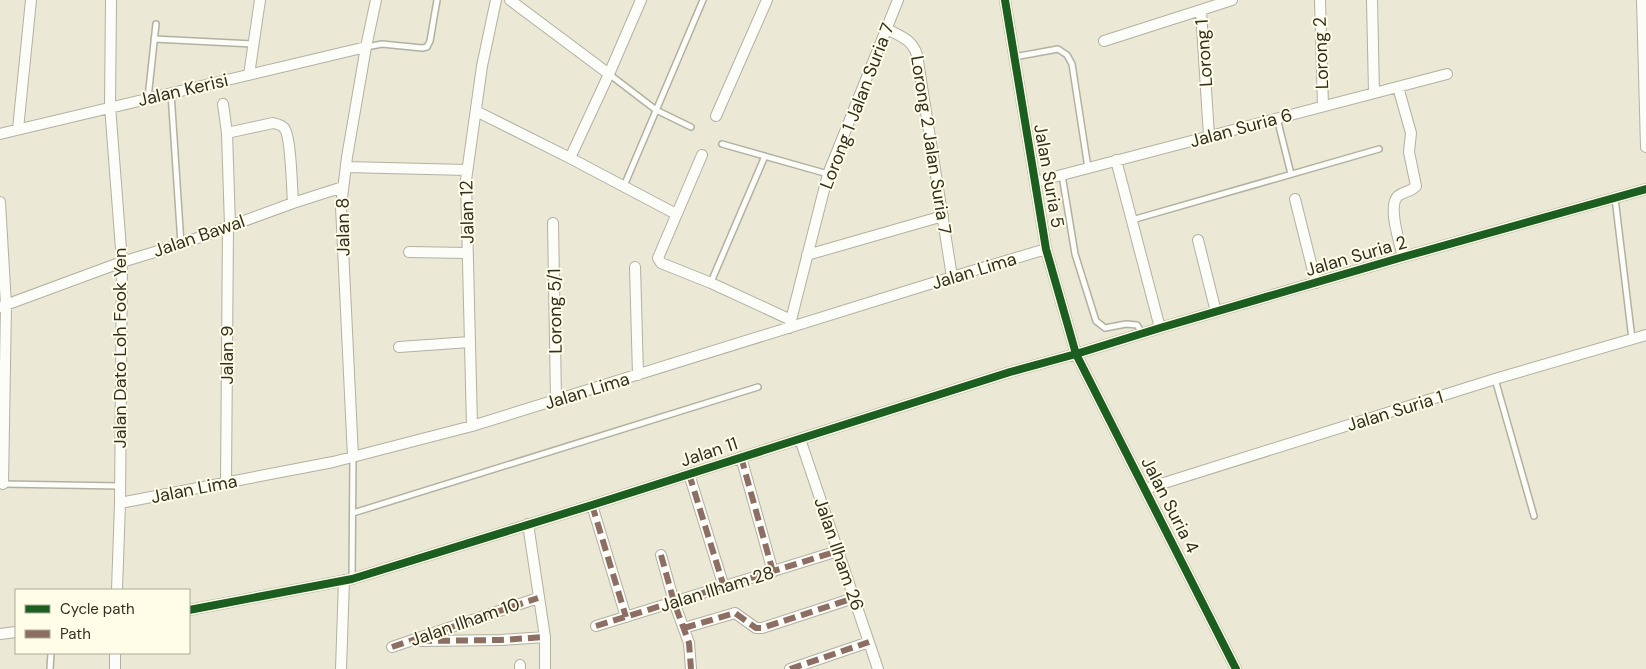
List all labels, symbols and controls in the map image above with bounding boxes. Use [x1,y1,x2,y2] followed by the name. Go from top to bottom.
[1308,16,1334,90] street label: Lorong 2
[1190,18,1218,88] street label: Lorong 1
[814,20,900,192] street label: Lorong 1 Jalan Suria 7
[905,54,957,236] street label: Lorong 2 Jalan Suria 7
[135,68,231,112] street label: Jalan Kerisi
[1187,103,1295,153] street label: Jalan Suria 6
[1028,122,1070,230] street label: Jalan Suria 5
[454,180,480,244] street label: Jalan 12
[330,197,356,257] street label: Jalan 8
[150,209,248,263] street label: Jalan Bawal
[1303,230,1409,282] street label: Jalan Suria 2
[929,247,1019,295] street label: Jalan Lima
[108,248,132,448] street label: Jalan Dato Loh Fook Yen
[542,268,568,354] street label: Lorong 5/1
[215,325,239,385] street label: Jalan 9
[542,367,632,415] street label: Jalan Lima
[1344,385,1446,437] street label: Jalan Suria 1
[677,431,741,473] street label: Jalan 11
[1135,453,1205,557] street label: Jalan Suria 4
[149,469,239,509] street label: Jalan Lima
[808,494,870,614] street label: Jalan Ilham 26
[657,560,777,618] street label: Jalan Ilham 28
[15,589,190,654] legend
[407,592,523,652] street label: Jalan Ilham 10
[60,599,135,619] text: Cycle path
[60,624,91,644] text: Path

